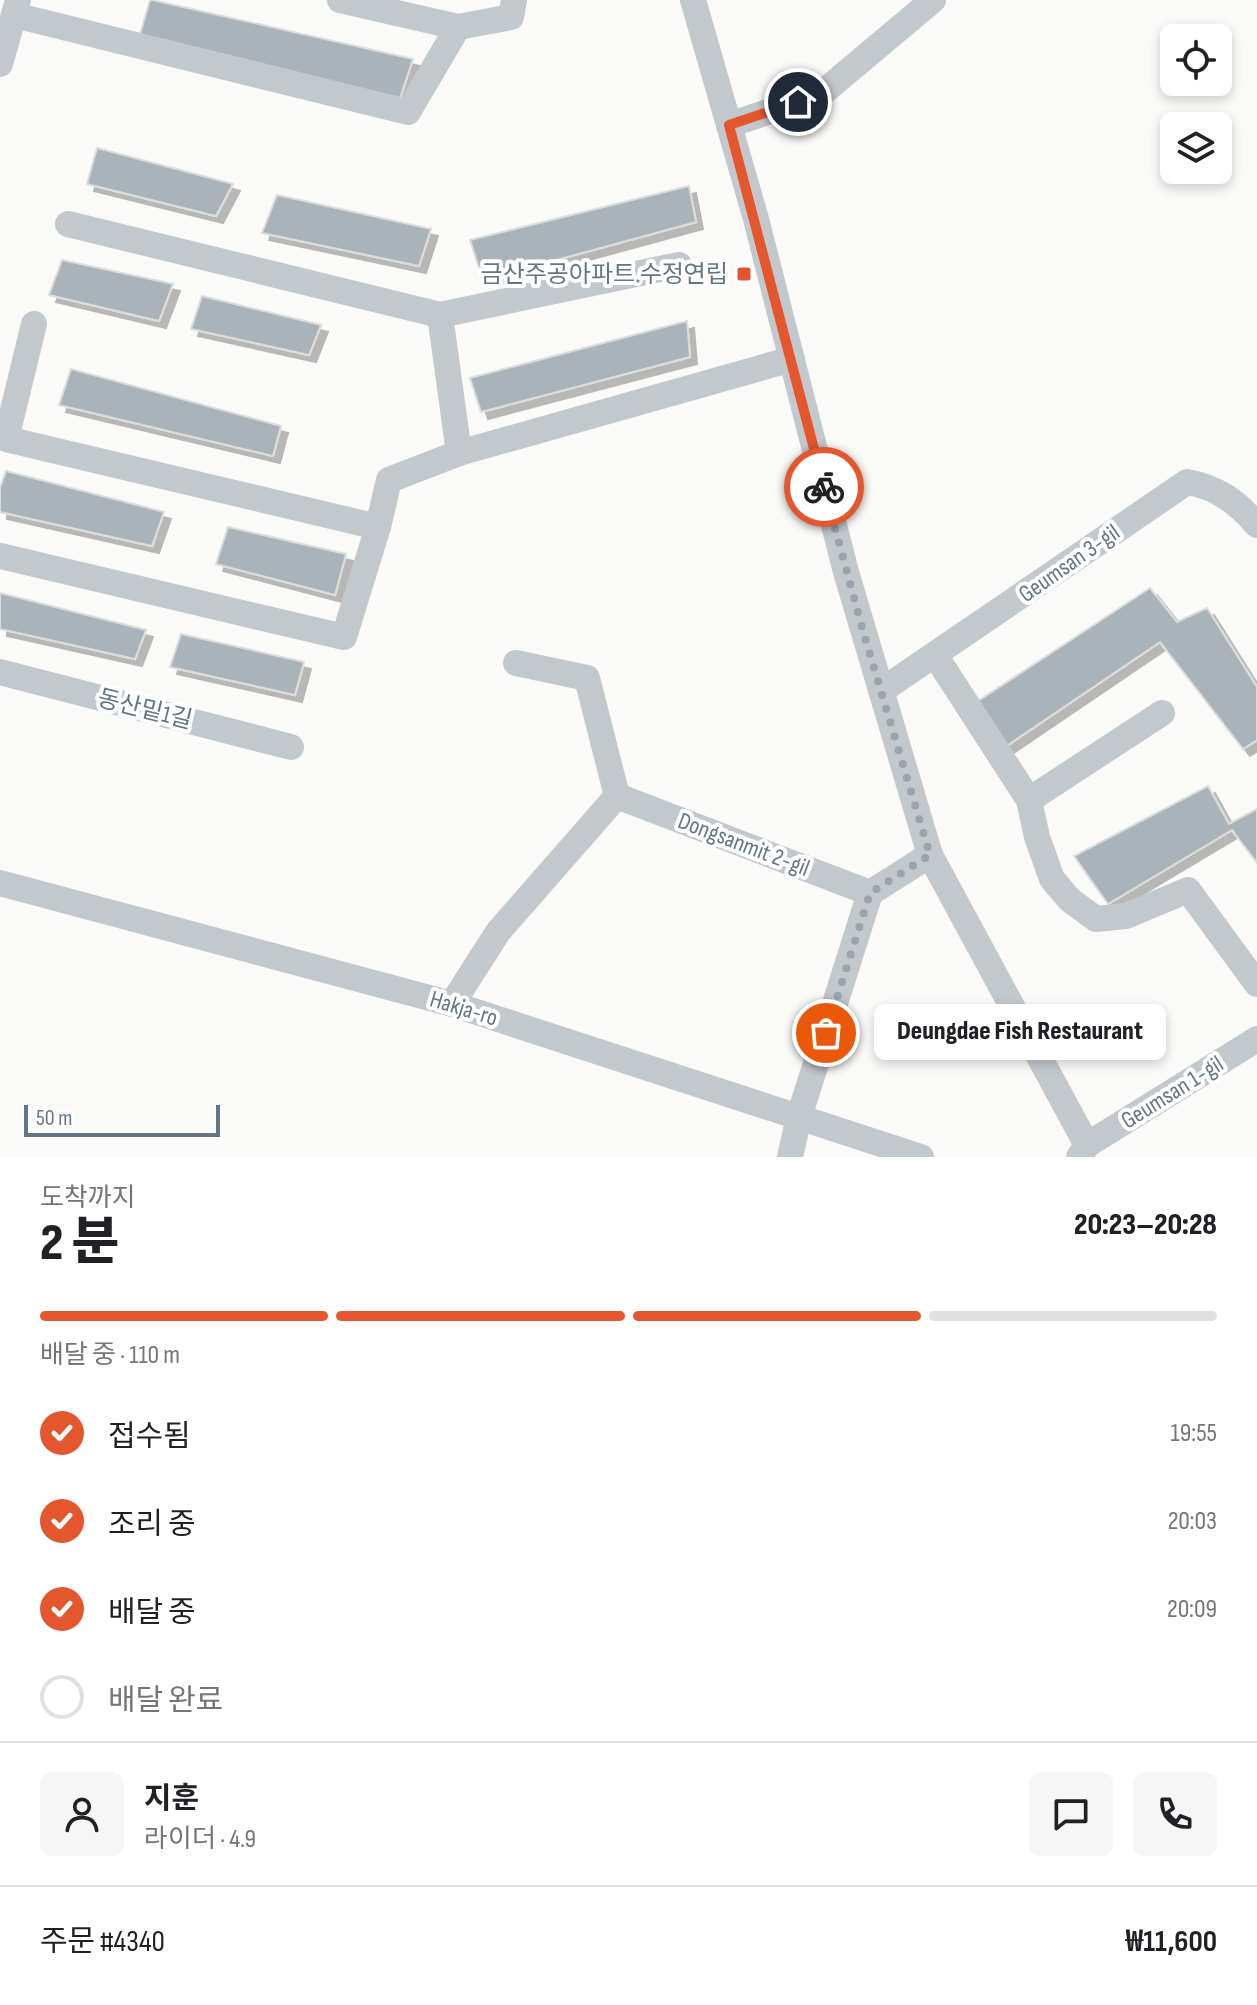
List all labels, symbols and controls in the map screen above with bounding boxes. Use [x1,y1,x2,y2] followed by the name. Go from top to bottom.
[1160,24,1232,184] map controls
[1160,24,1232,96] button: locate
[764,68,832,136] pin
[776,80,820,124] icon: home
[1160,112,1232,184] button: layers
[481,260,728,289] place label: 금산주공아파트.수정연립
[735,265,753,283] marker: 금산주공아파트.수정연립
[784,447,864,527] courier
[802,465,846,509] icon: bike
[1013,518,1125,609] street label: Geumsan 3-gil
[94,684,195,735] street label: 동산밑1길
[674,806,814,883] street label: Dongsanmit 2-gil
[426,984,501,1032] street label: Hakja-ro
[792,999,860,1067] pin
[874,1005,1166,1061] callout: Deungdae Fish Restaurant
[804,1011,848,1055] icon: bag
[897,1016,1143,1047] text: Deungdae Fish Restaurant
[1116,1050,1229,1135] street label: Geumsan 1-gil
[24,1101,220,1137] scale bar
[36,1105,72,1132] text: 50 m
[40,1183,136,1214] text: 도착까지
[1074,1207,1217,1243] text: 20:23–20:28
[40,1212,119,1275] text: 2 분
[40,1340,180,1371] text: 배달 중 · 110 m
[40,1411,84,1455] icon: check
[1171,1418,1217,1449] text: 19:55
[108,1419,191,1455] text: 접수됨
[40,1499,84,1543] icon: check
[1168,1506,1217,1537] text: 20:03
[108,1507,196,1543] text: 조리 중
[40,1587,84,1631] icon: check
[1167,1594,1217,1625] text: 20:09
[108,1595,196,1631] text: 배달 중
[108,1683,223,1719] text: 배달 완료
[40,1772,124,1856] button: person
[1029,1772,1113,1856] button: chat
[1133,1772,1217,1856] button: phone
[144,1781,199,1817] text: 지훈
[144,1824,256,1855] text: 라이더 · 4.9
[40,1924,165,1960] text: 주문 #4340
[1126,1924,1217,1960] text: ₩11,600

